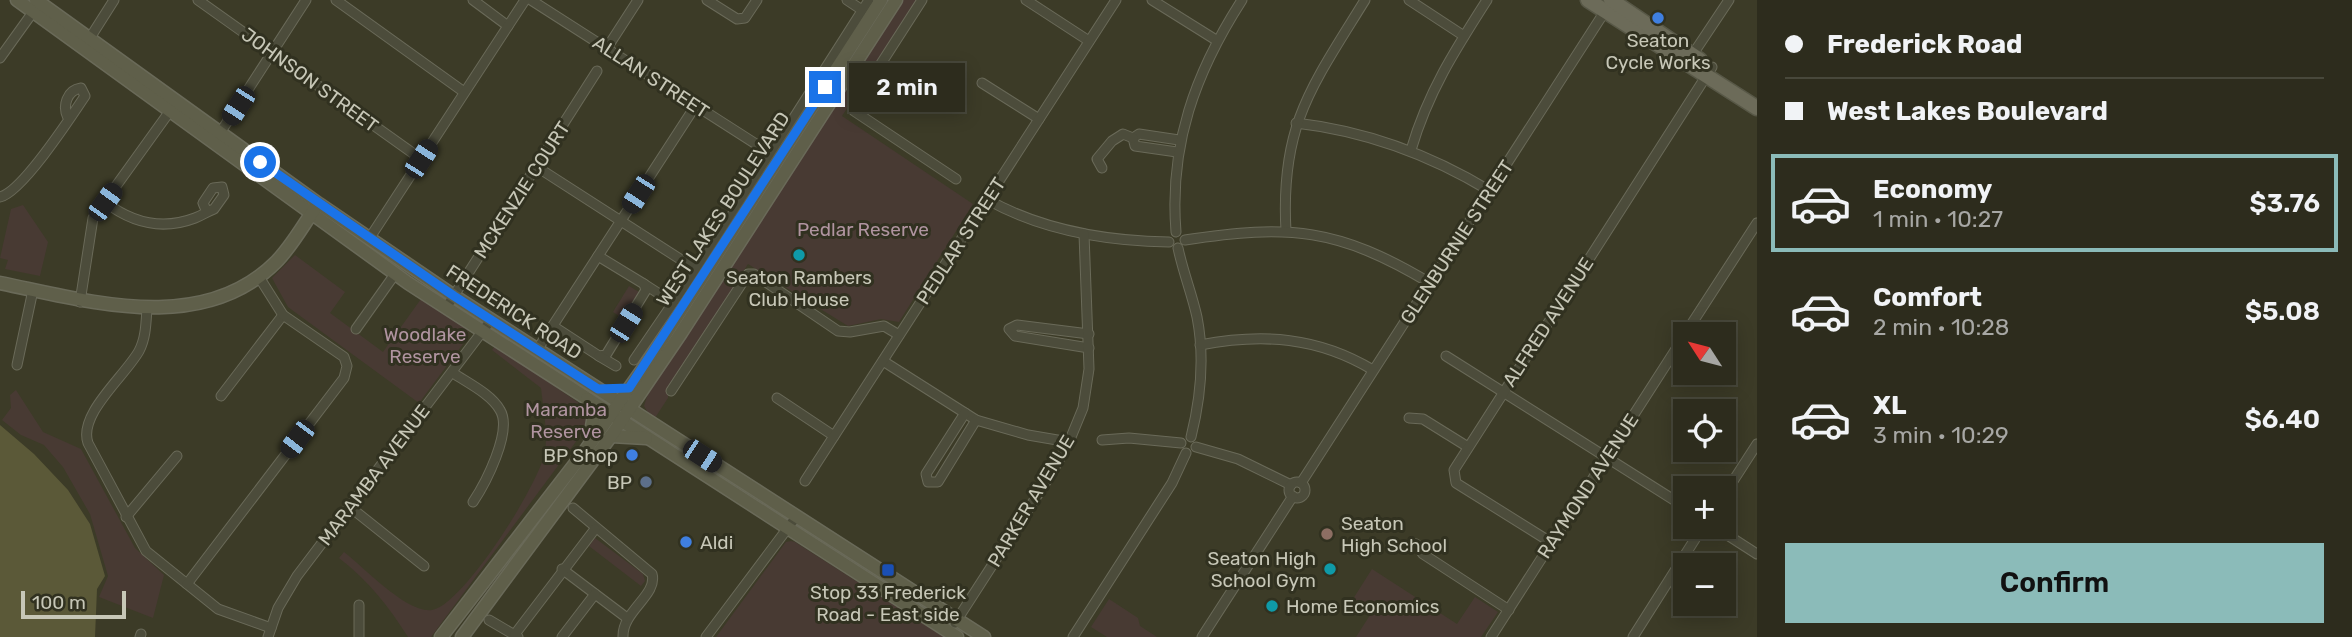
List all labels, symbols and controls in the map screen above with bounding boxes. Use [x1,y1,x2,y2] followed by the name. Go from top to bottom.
[1650,10,1666,26] marker: Seaton Cycle Works
[237,23,383,137] street label: JOHNSON STREET
[1605,29,1711,74] place label: Seaton Cycle Works
[1827,29,2022,60] text: Frederick Road
[589,31,713,123] street label: ALLAN STREET
[850,62,965,112] callout: 2 min
[809,71,841,103] route end
[876,73,938,101] text: 2 min
[218,83,259,129] car
[1827,96,2108,127] text: West Lakes Boulevard
[652,107,794,311] street label: WEST LAKES BOULEVARD
[469,117,575,263] street label: MCKENZIE COURT
[401,136,442,182] car
[244,146,276,178] route start
[1395,156,1519,328] street label: GLENBURNIE STREET
[618,171,659,217] car
[1789,172,1852,235] icon: car
[911,173,1011,309] street label: PEDLAR STREET
[1873,174,1992,205] text: Economy
[85,179,126,225] car
[2249,188,2320,219] text: $3.76
[1873,205,2003,233] text: 1 min · 10:27
[797,218,929,241] park label: Pedlar Reserve
[791,247,807,263] marker: Seaton Rambers Club House
[1498,253,1598,391] street label: ALFRED AVENUE
[442,260,586,364] street label: FREDERICK ROAD
[726,266,872,311] place label: Seaton Rambers Club House
[1789,280,1852,343] icon: car
[1873,282,1982,313] text: Comfort
[2245,296,2320,327] text: $5.08
[606,300,647,346] car
[1873,313,2009,341] text: 2 min · 10:28
[1673,322,1736,385] north arrow
[1673,322,1736,616] map controls
[383,323,467,368] park label: Woodlake Reserve
[1789,388,1852,451] icon: car
[1873,390,1906,421] text: XL
[525,398,607,443] park label: Maramba Reserve
[1673,399,1736,462] button: locate
[313,400,435,550] street label: MARAMBA AVENUE
[2245,404,2320,435] text: $6.40
[1533,409,1643,563] street label: RAYMOND AVENUE
[276,416,319,462] car
[1873,421,2009,449] text: 3 min · 10:29
[983,431,1079,571] street label: PARKER AVENUE
[679,436,726,476] car
[543,444,618,467] place label: BP Shop
[624,447,640,463] marker: BP Shop
[607,471,632,494] place label: BP
[638,474,654,490] marker: BP
[1673,476,1736,539] button: +
[1341,512,1447,557] place label: Seaton High School
[1319,526,1335,542] marker: Seaton High School
[700,531,733,554] place label: Aldi
[678,534,694,550] marker: Aldi
[1785,543,2324,623] button: Confirm
[1208,547,1316,592] place label: Seaton High School Gym
[1673,553,1736,616] button: −
[1322,561,1338,577] marker: Seaton High School Gym
[880,562,896,578] marker: Stop 33 Frederick Road - East side
[810,581,966,626] place label: Stop 33 Frederick Road - East side
[21,588,126,620] scale bar
[32,591,86,614] text: 100 m
[1286,595,1440,618] place label: Home Economics
[1264,598,1280,614] marker: Home Economics

